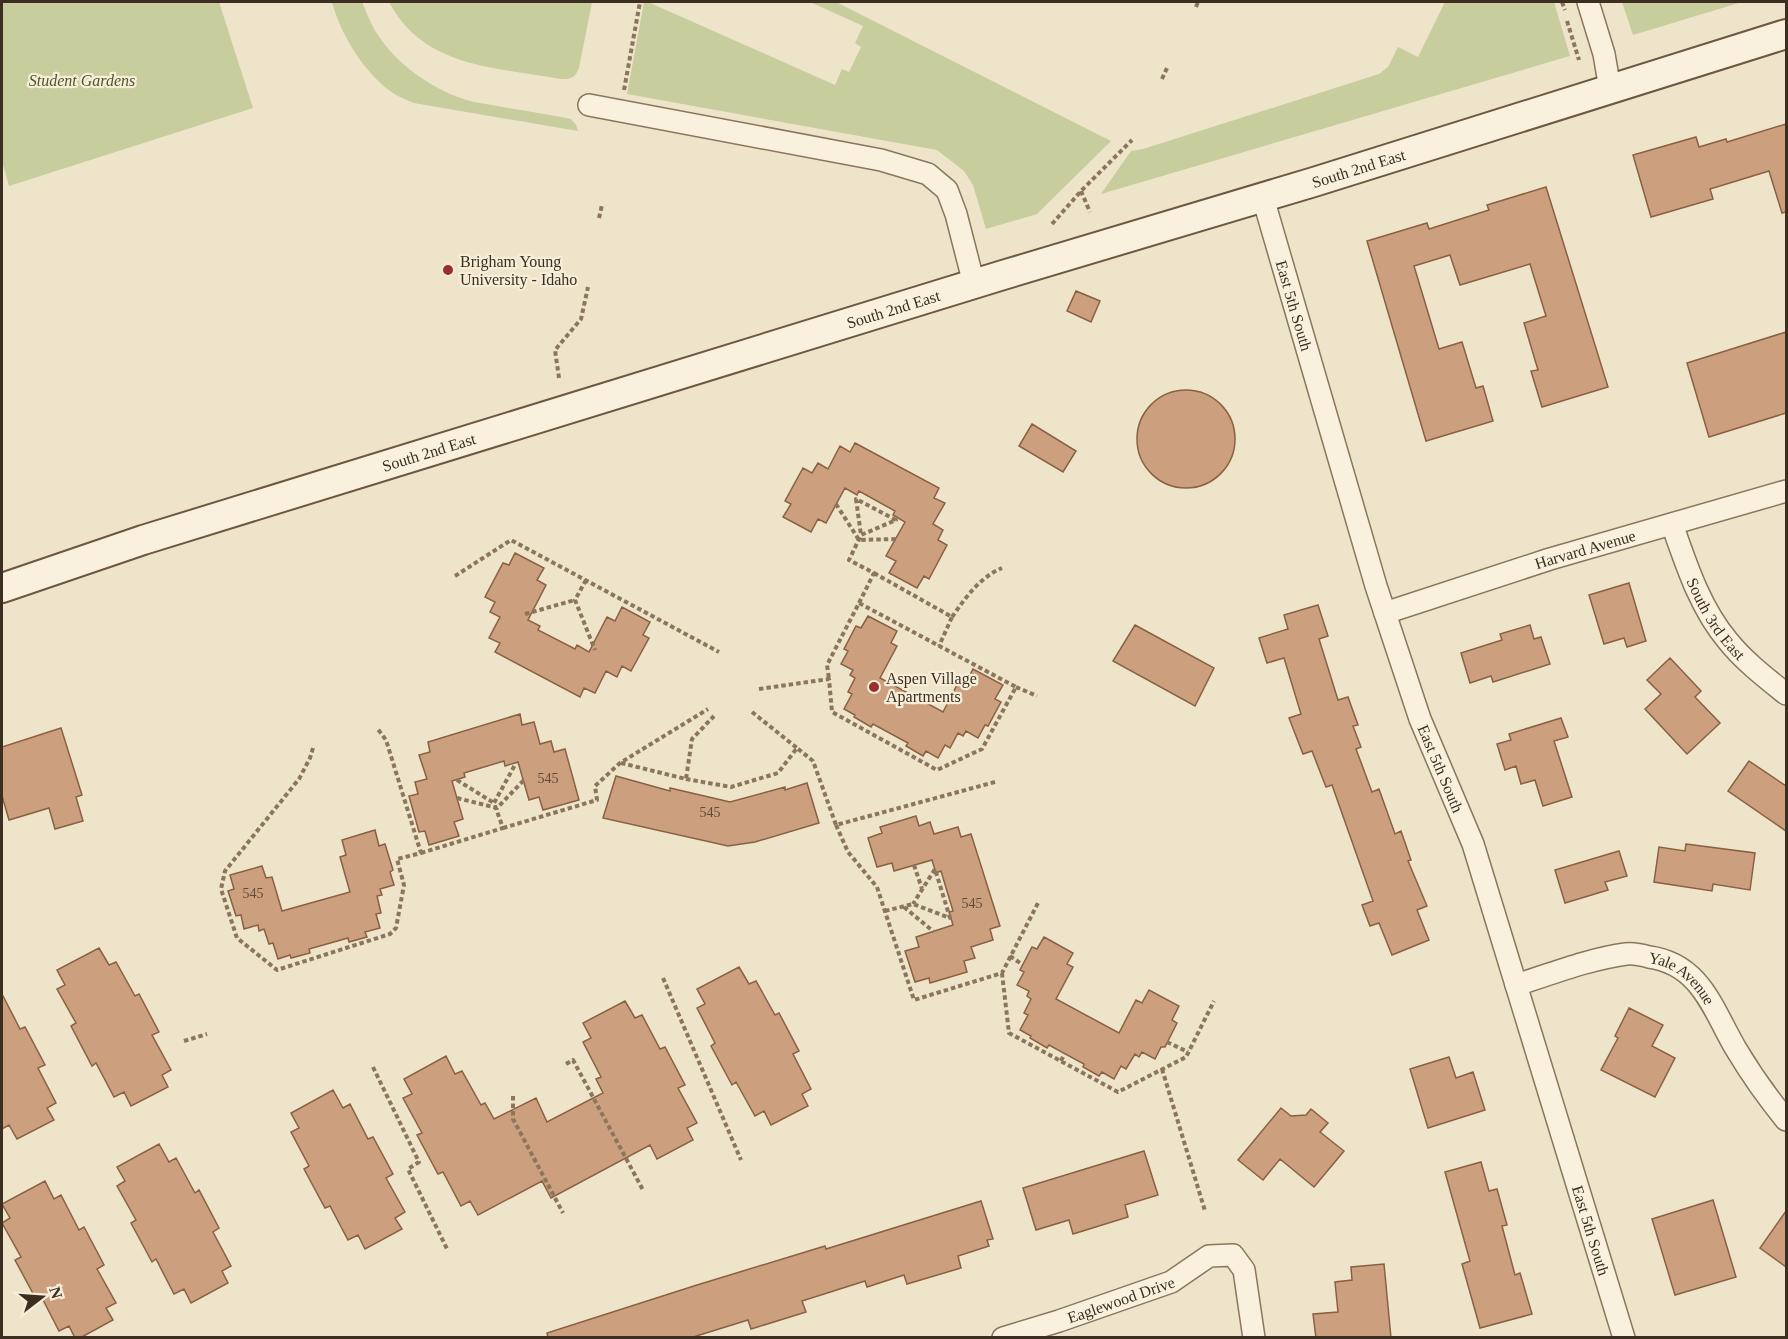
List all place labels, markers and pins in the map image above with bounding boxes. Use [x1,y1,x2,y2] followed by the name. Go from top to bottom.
[460,253,577,289] place label: Brigham Young University - Idaho
[441,263,455,277] marker: Brigham Young University - Idaho
[886,670,977,706] place label: Aspen Village Apartments
[867,680,881,694] marker: Aspen Village Apartments

